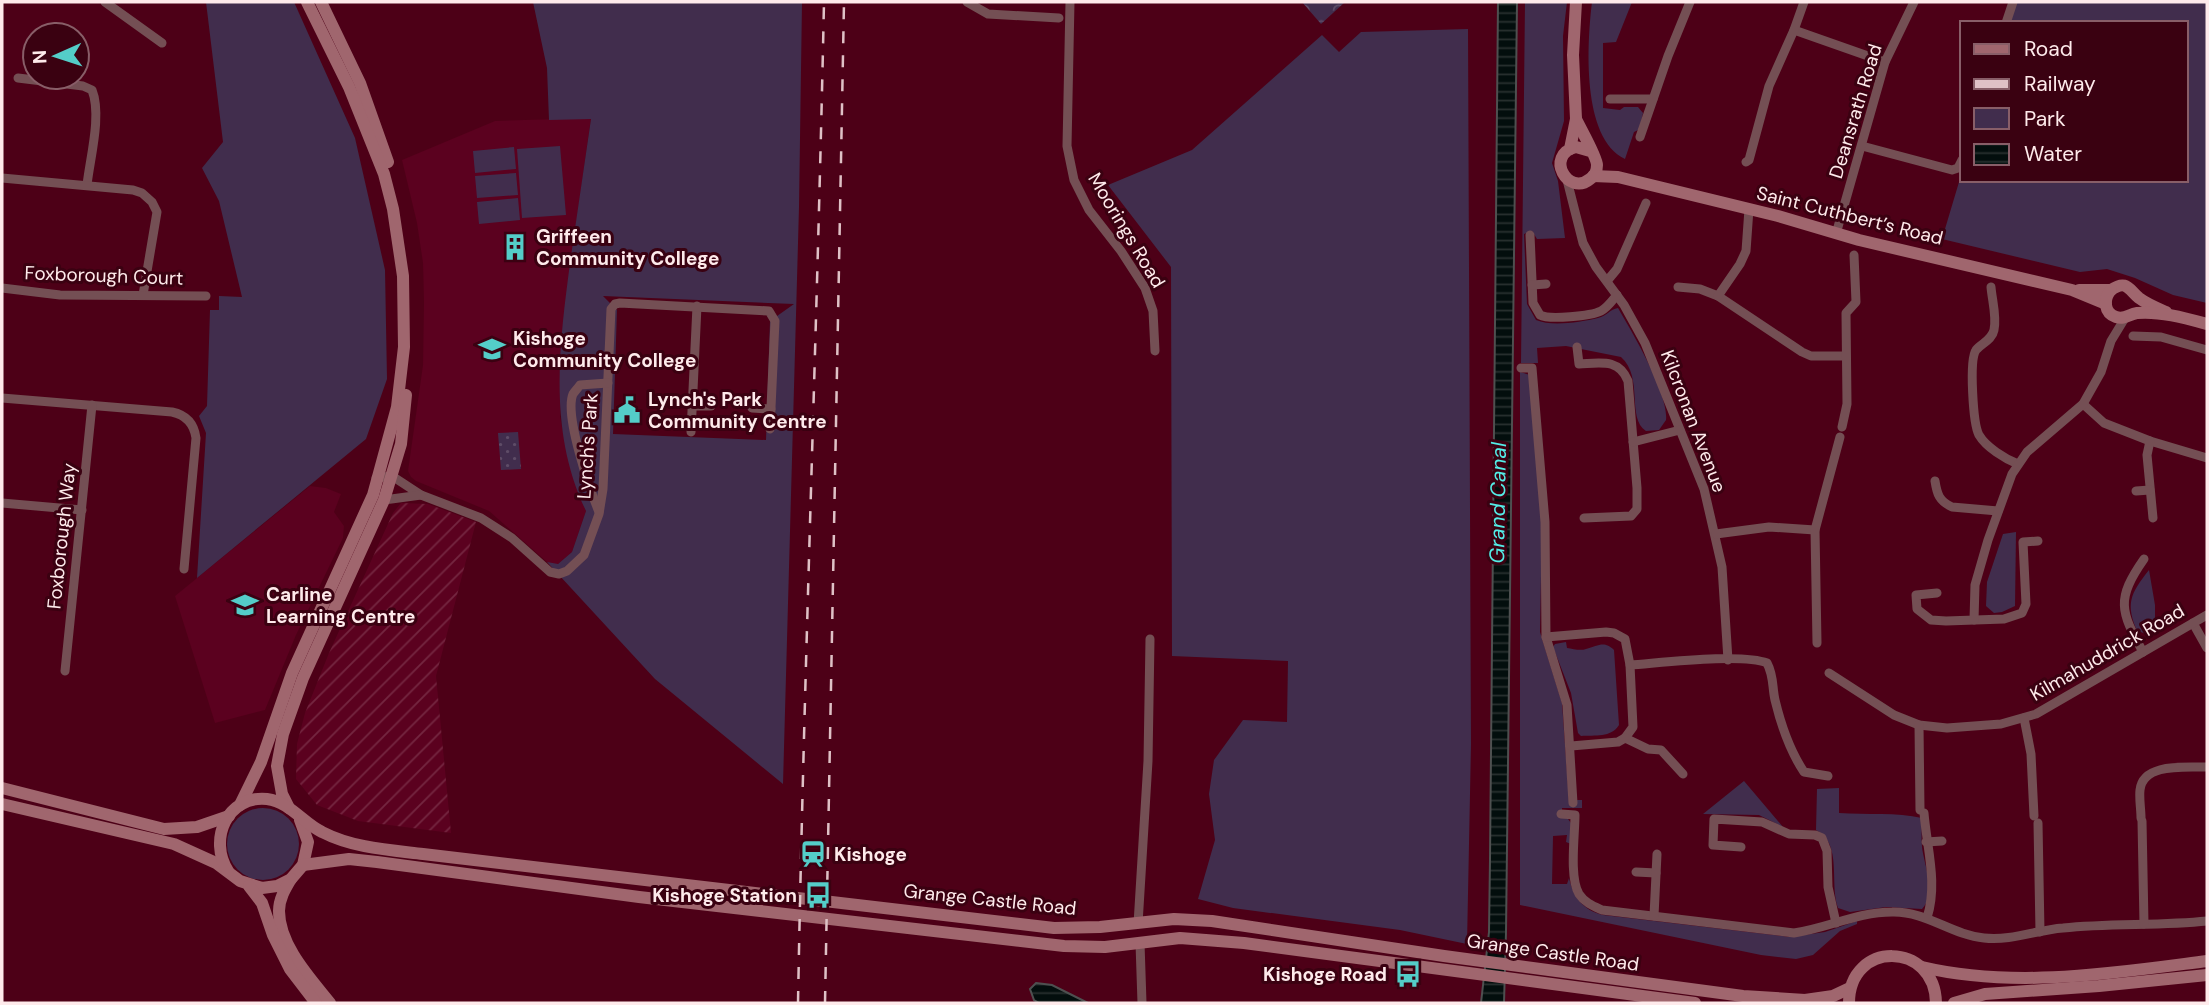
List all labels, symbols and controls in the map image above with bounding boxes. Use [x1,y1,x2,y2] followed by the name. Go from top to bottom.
[21,21,91,91] north arrow
[1960,21,2188,182] legend
[2024,35,2073,63] text: Road
[1823,41,1888,181] street label: Deansrath Road
[27,49,52,64] text: N
[2024,70,2096,98] text: Railway
[2024,105,2066,133] text: Park
[2024,140,2082,168] text: Water
[1082,168,1171,293] street label: Moorings Road
[1754,180,1946,251] street label: Saint Cuthbert’s Road
[536,224,720,271] place label: Griffeen Community College
[500,232,530,262] building icon: Griffeen Community College
[24,260,184,291] street label: Foxborough Court
[513,326,697,373] place label: Kishoge Community College
[477,334,507,364] school or university icon: Kishoge Community College
[1655,346,1732,496] street label: Kilcronan Avenue
[648,387,827,434] place label: Lynch's Park Community Centre
[571,392,604,500] street label: Lynch's Park
[612,395,642,425] public building icon: Lynch's Park Community Centre
[1483,442,1513,564] water label: Grand Canal
[41,461,82,610] street label: Foxborough Way
[266,582,415,629] place label: Carline Learning Centre
[230,590,260,620] school or university icon: Carline Learning Centre
[2026,598,2189,707] street label: Kilmahuddrick Road
[798,839,828,869] station icon: Kishoge
[834,842,907,867] place label: Kishoge
[902,878,1078,921] street label: Grange Castle Road
[803,880,833,910] bus stop icon: Kishoge Station
[652,883,797,908] place label: Kishoge Station
[1465,928,1641,977] street label: Grange Castle Road
[1393,959,1423,989] bus stop icon: Kishoge Road
[1263,962,1387,987] place label: Kishoge Road

